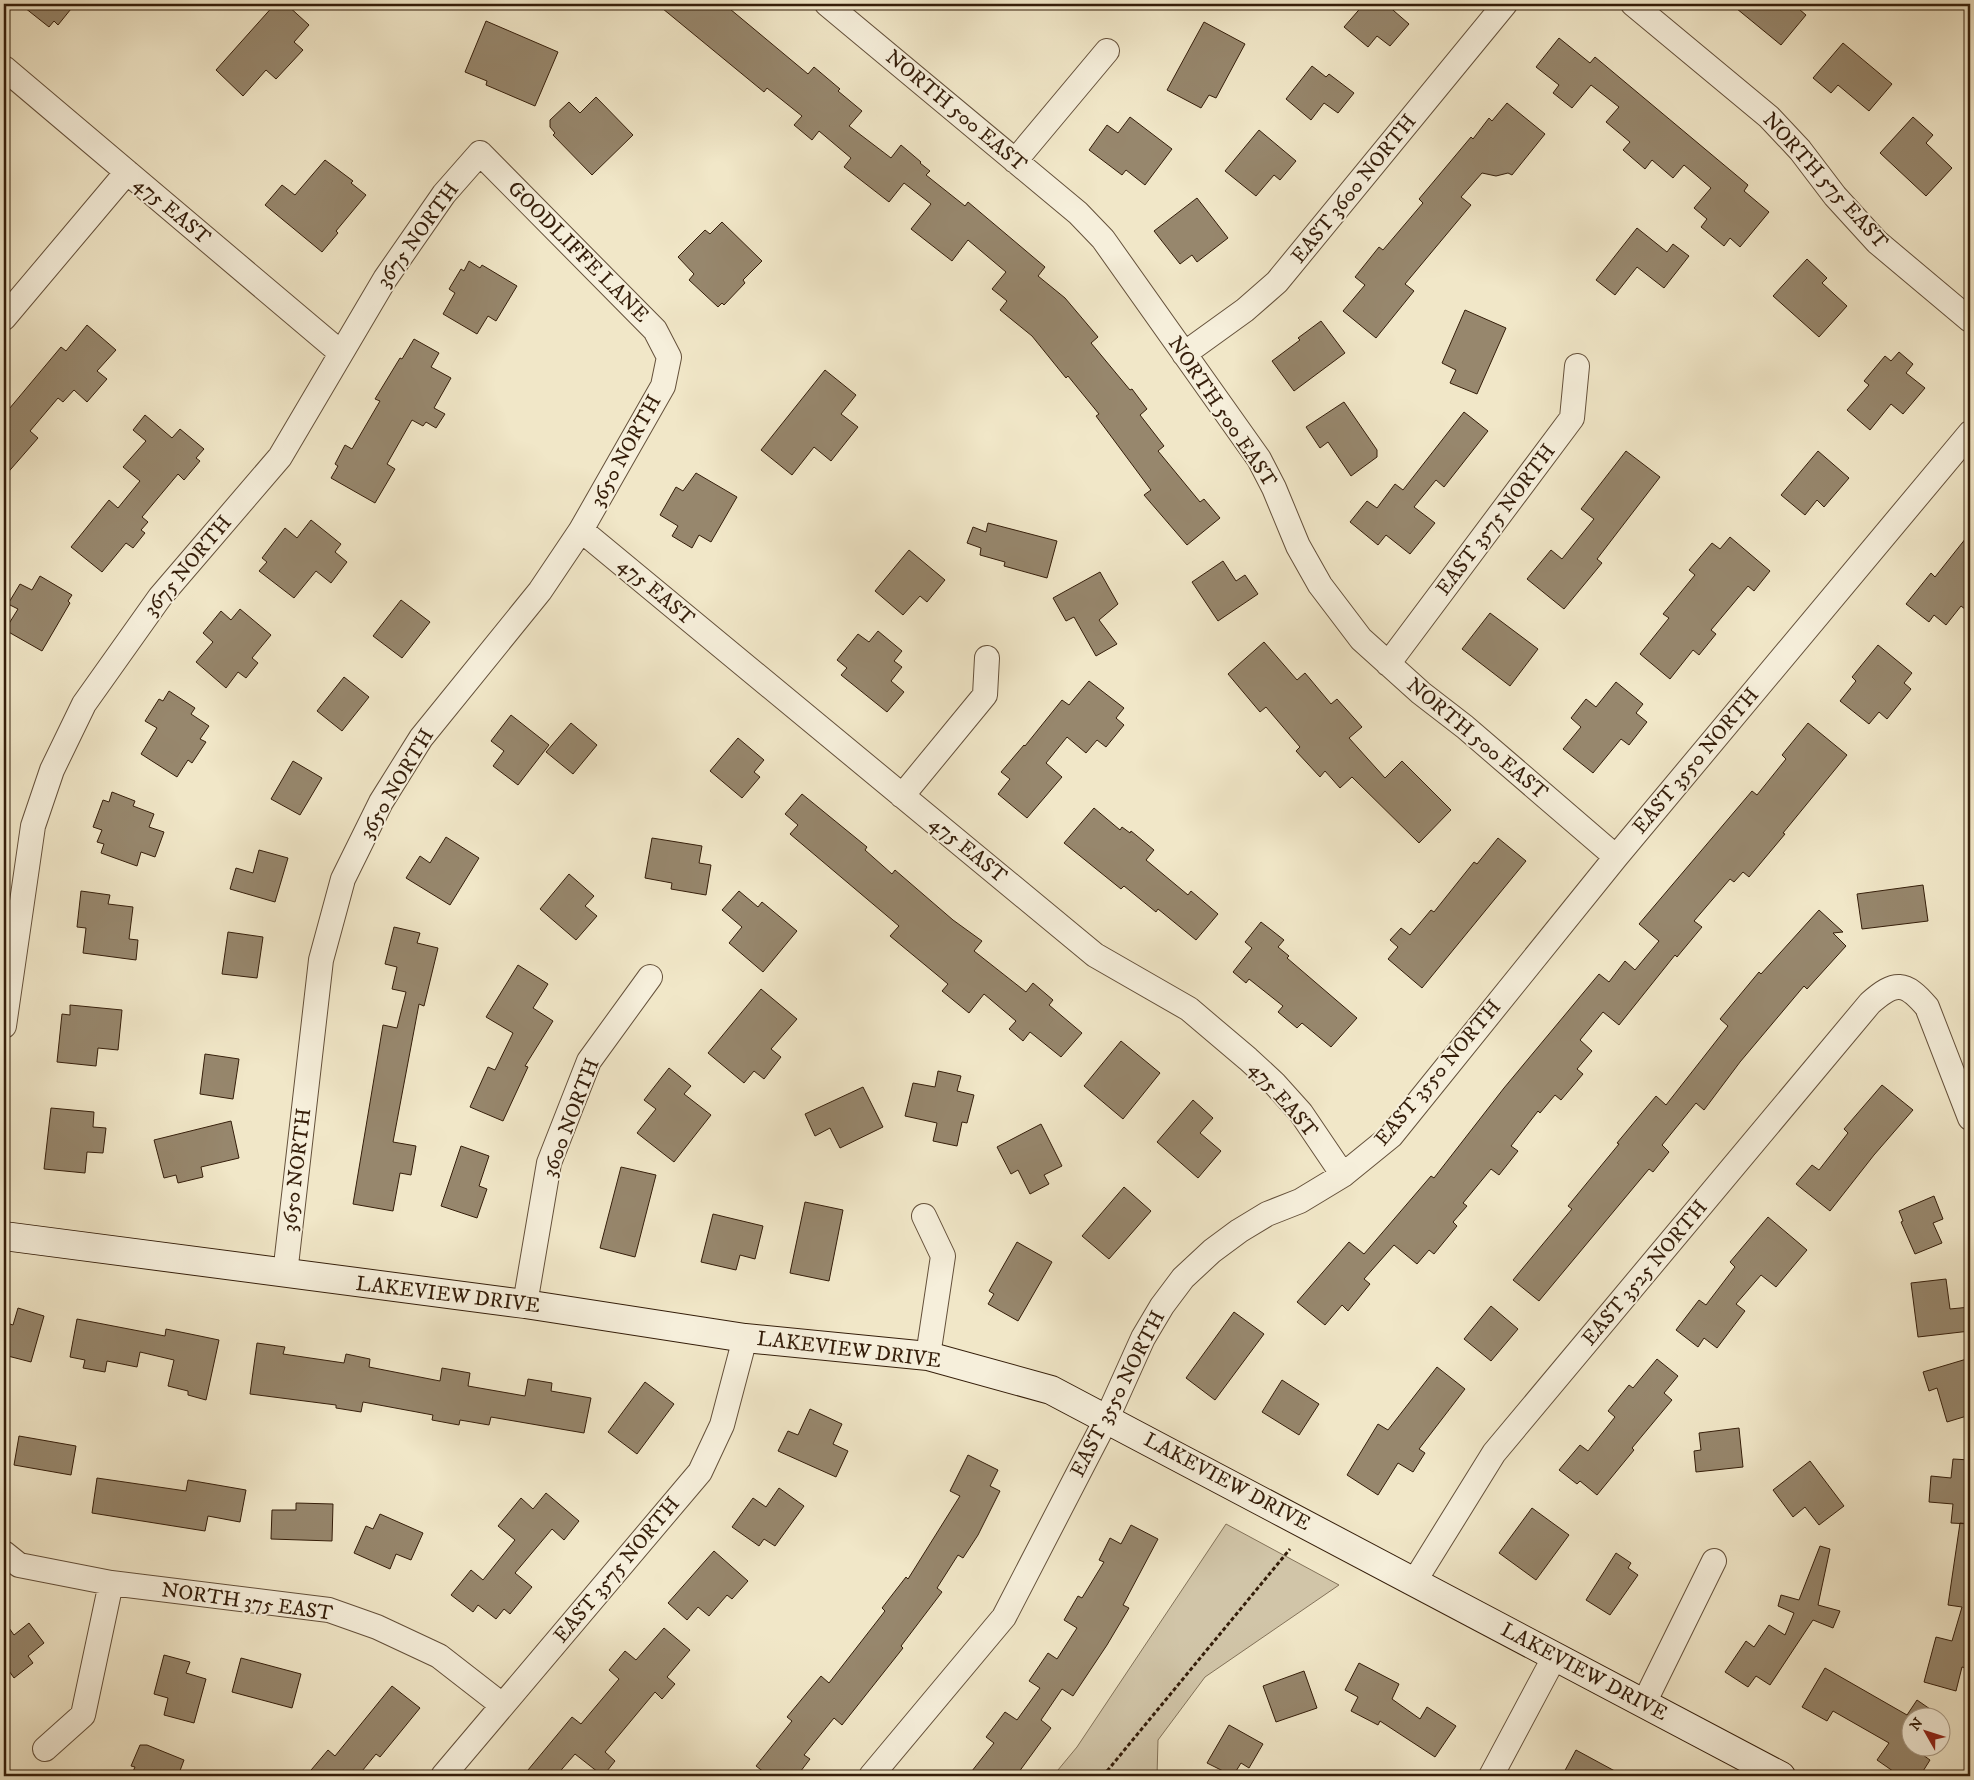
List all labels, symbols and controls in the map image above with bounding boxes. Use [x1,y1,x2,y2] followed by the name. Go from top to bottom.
[880,44,1032,178] street label: NORTH 500 EAST
[1757,107,1893,255] street label: NORTH 575 EAST
[1286,109,1422,269] street label: EAST 3600 NORTH
[128,171,216,251] street label: 475 EAST
[502,176,654,328] street label: GOODLIFFE LANE
[371,177,465,293] street label: 3675 NORTH
[1162,332,1282,492] street label: NORTH 500 EAST
[585,390,667,512] street label: 3650 NORTH
[1431,439,1561,601] street label: EAST 3575 NORTH
[138,510,238,622] street label: 3675 NORTH
[612,552,700,632] street label: 475 EAST
[1401,672,1553,806] street label: NORTH 500 EAST
[1627,682,1765,840] street label: EAST 3550 NORTH
[354,724,440,844] street label: 3650 NORTH
[924,811,1012,889] street label: 475 EAST
[1369,994,1507,1152] street label: EAST 3550 NORTH
[536,1055,606,1181] street label: 3600 NORTH
[1243,1057,1323,1143] street label: 475 EAST
[277,1107,317,1233] street label: 3650 NORTH
[1576,1195,1714,1351] street label: EAST 3525 NORTH
[354,1271,542,1319] street label: LAKEVIEW DRIVE
[1065,1306,1171,1482] street label: EAST 3550 NORTH
[755,1326,943,1374] street label: LAKEVIEW DRIVE
[1139,1427,1315,1537] street label: LAKEVIEW DRIVE
[548,1492,686,1648] street label: EAST 3575 NORTH
[160,1577,334,1627] street label: NORTH 375 EAST
[1496,1617,1672,1727] street label: LAKEVIEW DRIVE
[1902,1708,1952,1758] north arrow
[1906,1714,1928,1735] text: N

